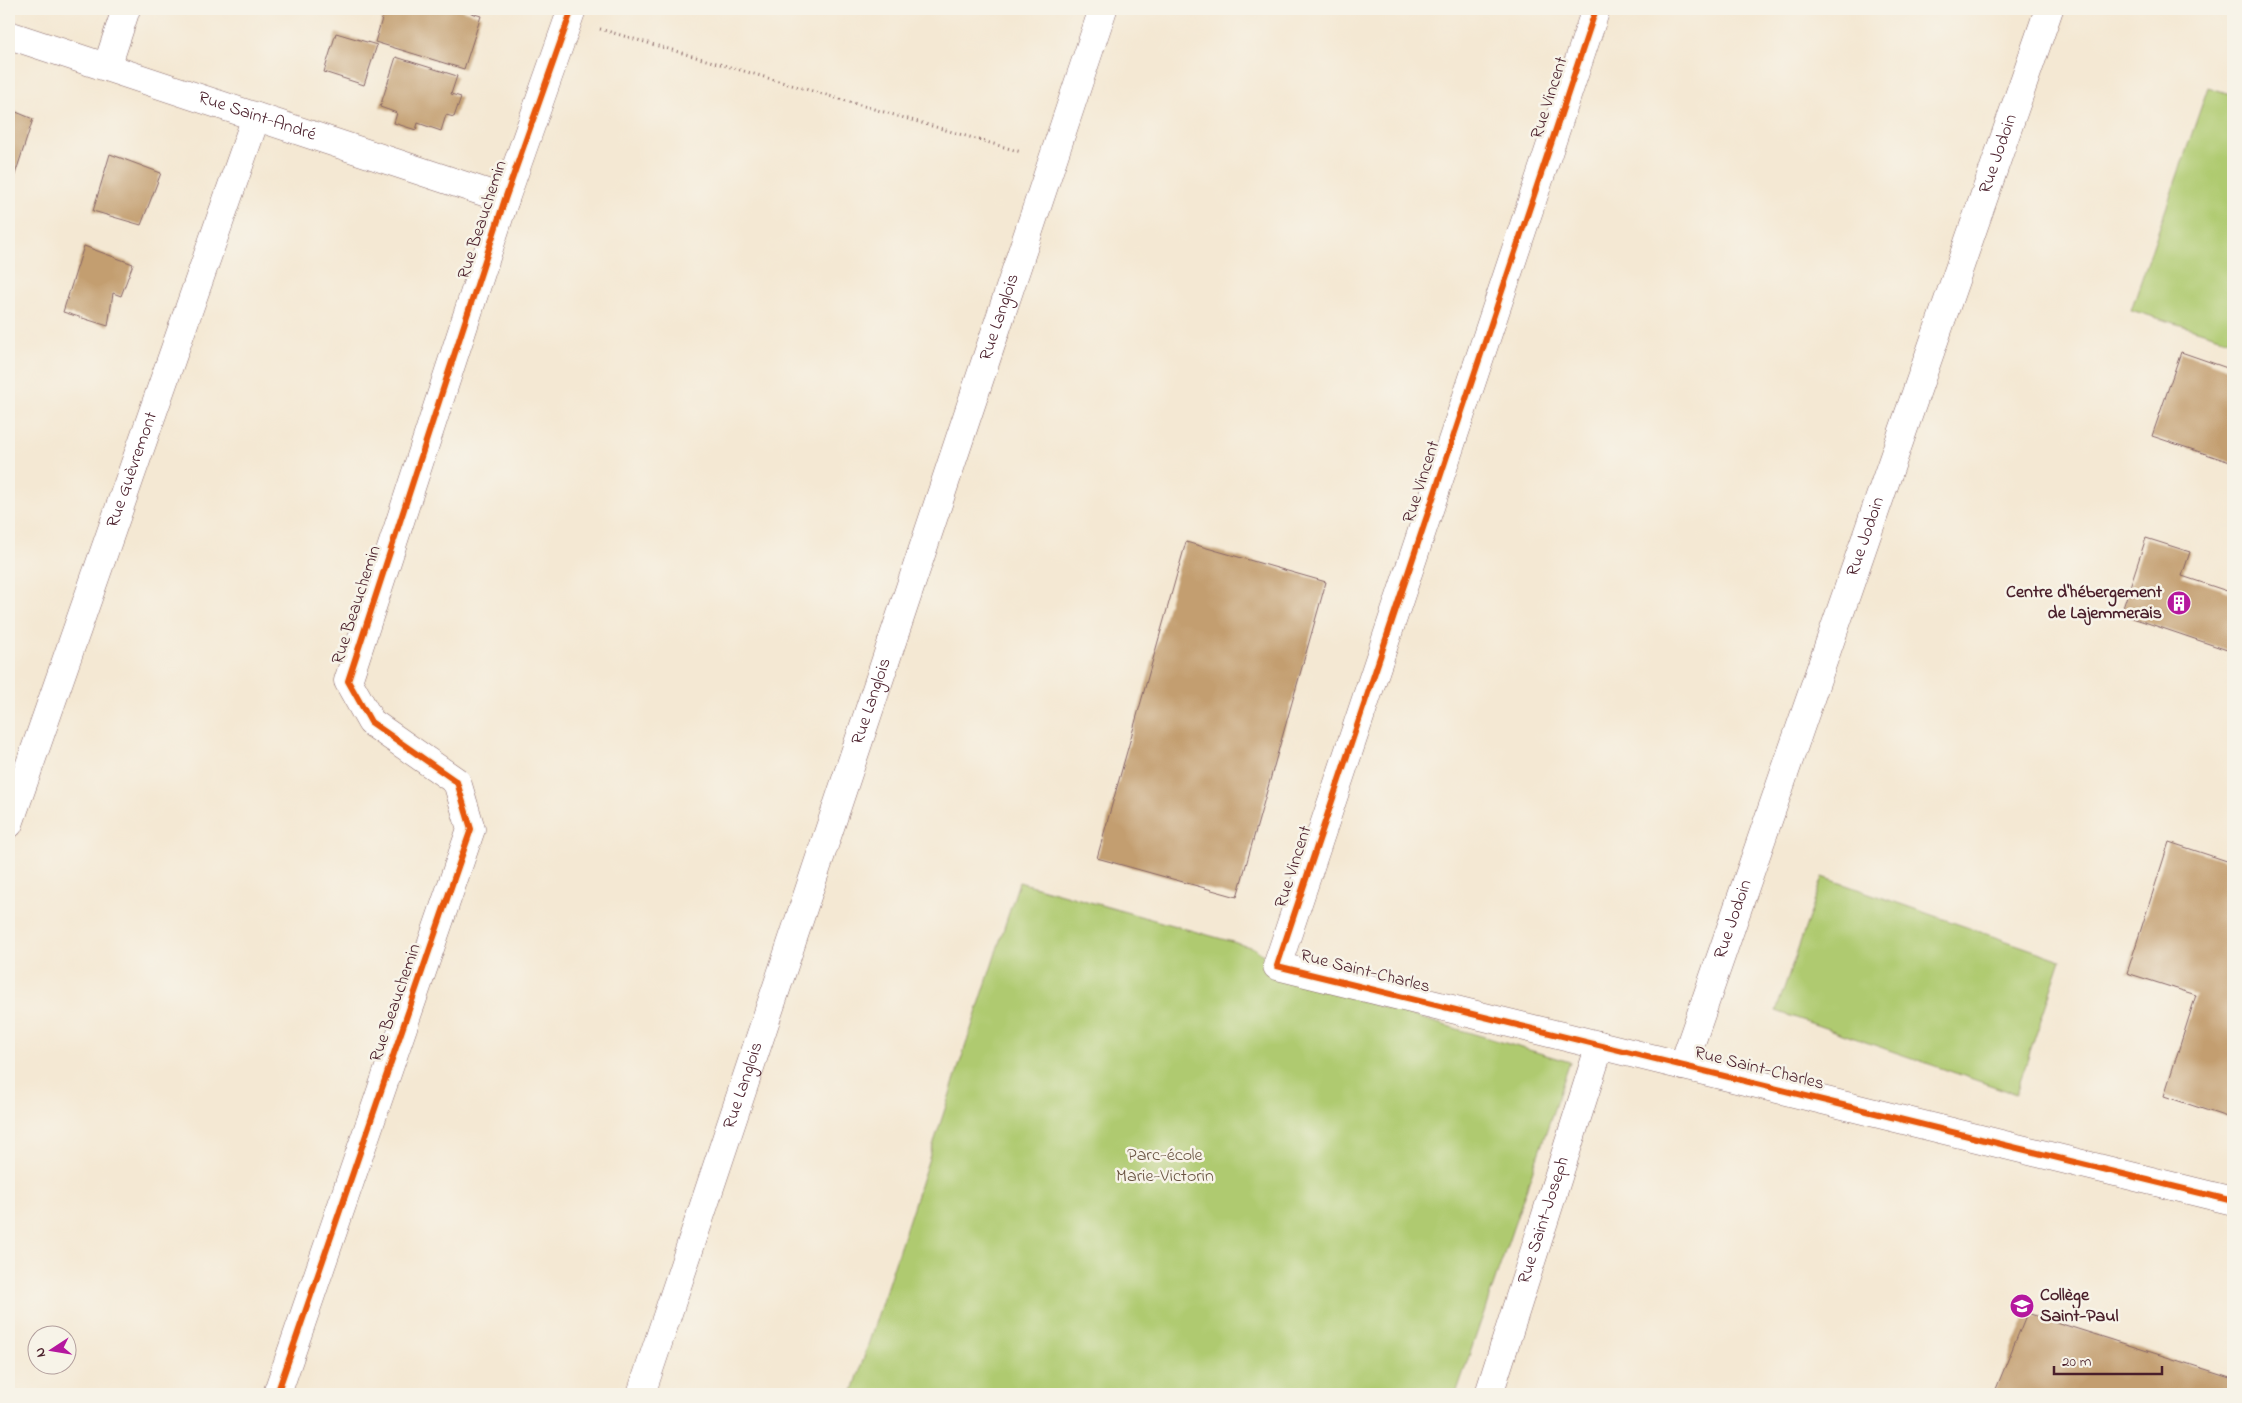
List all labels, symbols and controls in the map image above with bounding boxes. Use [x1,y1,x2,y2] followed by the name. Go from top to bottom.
[1524,53,1576,143] street label: Rue Vincent
[194,85,320,149] street label: Rue Saint-André
[1973,111,2025,197] street label: Rue Jodoin
[452,157,514,283] street label: Rue Beauchemin
[974,270,1027,364] street label: Rue Langlois
[100,408,165,532] street label: Rue Guèvremont
[1396,437,1448,527] street label: Rue Vincent
[1840,493,1892,580] street label: Rue Jodoin
[326,542,388,668] street label: Rue Beauchemin
[2006,580,2163,627] place label: Centre d'hébergement de Lajemmerais
[2166,590,2192,616] building icon: Centre d'hébergement de Lajemmerais
[845,655,899,748] street label: Rue Langlois
[1268,822,1320,912] street label: Rue Vincent
[1708,876,1760,963] street label: Rue Jodoin
[364,940,428,1066] street label: Rue Beauchemin
[1297,943,1433,1001] street label: Rue Saint-Charles
[717,1039,770,1133] street label: Rue Langlois
[1691,1040,1827,1098] street label: Rue Saint-Charles
[1116,1143,1214,1190] park label: Parc-école Marie-Victorin
[1512,1154,1577,1288] street label: Rue Saint-Joseph
[2040,1283,2119,1330] place label: Collège Saint-Paul
[2009,1293,2035,1319] school or university icon: Collège Saint-Paul
[28,1326,78,1376] north arrow
[2054,1343,2162,1375] scale bar
[29,1346,52,1359] text: N
[2062,1351,2092,1373] text: 20 m

